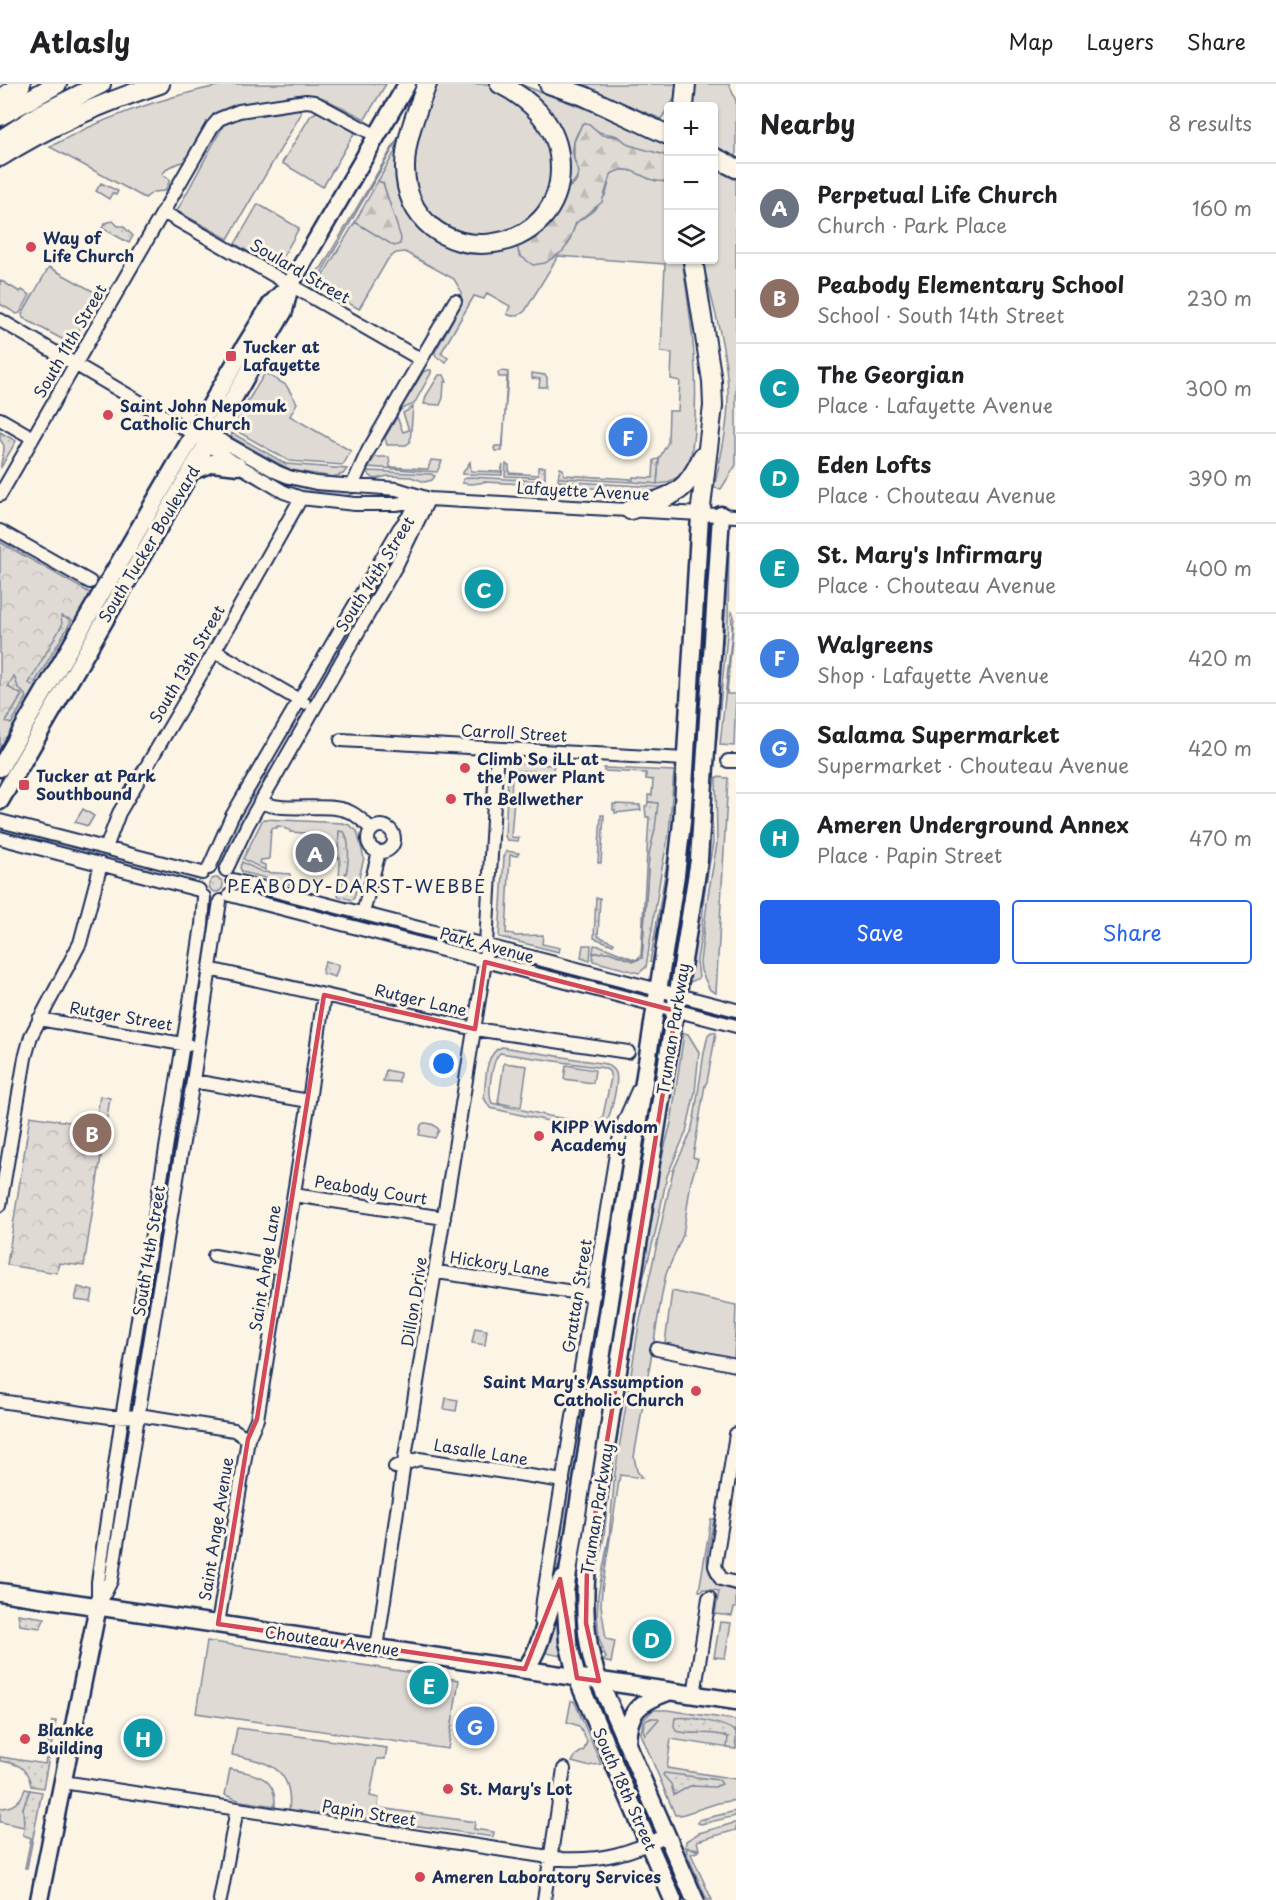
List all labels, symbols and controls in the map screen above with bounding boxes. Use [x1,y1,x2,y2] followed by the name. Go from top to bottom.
[30,20,130,63] text: Atlasly
[1009,25,1053,57] text: Map
[1086,25,1154,57] text: Layers
[1187,25,1246,57] text: Share
[664,102,718,264] map controls
[664,102,718,156] button: +
[760,104,855,143] text: Nearby
[1168,108,1252,138] text: 8 results
[664,156,718,210] button: −
[817,177,1058,210] text: Perpetual Life Church
[772,193,787,223] text: A
[1192,193,1252,223] text: 160 m
[664,210,718,264] button: layers
[817,210,1007,240] text: Church · Park Place
[43,225,134,267] place label: Way of Life Church
[246,232,355,309] street label: Soulard Street
[24,240,38,254] marker: Way of Life Church
[817,267,1124,300] text: Peabody Elementary School
[27,279,111,402] street label: South 11th Street
[773,283,786,313] text: B
[1187,283,1252,313] text: 230 m
[817,300,1064,330] text: School · South 14th Street
[243,334,321,376] place label: Tucker at Lafayette
[224,349,238,363] marker: Tucker at Lafayette
[817,357,965,390] text: The Georgian
[772,373,787,403] text: C
[1185,373,1252,403] text: 300 m
[817,390,1053,420] text: Place · Lafayette Avenue
[120,393,287,435] place label: Saint John Nepomuk Catholic Church
[101,408,115,422] marker: Saint John Nepomuk Catholic Church
[608,414,648,460] pin: F
[817,447,931,480] text: Eden Lofts
[92,460,205,627] street label: South Tucker Boulevard
[772,463,787,493] text: D
[1188,463,1252,493] text: 390 m
[516,475,650,505] street label: Lafayette Avenue
[817,480,1056,510] text: Place · Chouteau Avenue
[329,511,419,636] street label: South 14th Street
[817,537,1043,570] text: St. Mary's Infirmary
[773,553,786,583] text: E
[1185,553,1252,583] text: 400 m
[464,566,504,612] pin: C
[817,570,1056,600] text: Place · Chouteau Avenue
[143,600,230,727] street label: South 13th Street
[817,627,933,660] text: Walgreens
[774,643,785,673] text: F
[1188,643,1252,673] text: 420 m
[817,660,1049,690] text: Shop · Lafayette Avenue
[460,717,568,747] street label: Carroll Street
[817,717,1060,750] text: Salama Supermarket
[771,733,788,763] text: G
[1188,733,1252,763] text: 420 m
[477,746,605,788] place label: Climb So iLL at the Power Plant
[817,750,1129,780] text: Supermarket · Chouteau Avenue
[458,761,472,775] marker: Climb So iLL at the Power Plant
[36,763,156,805] place label: Tucker at Park Southbound
[17,778,31,792] marker: Tucker at Park Southbound
[463,786,584,810] place label: The Bellwether
[444,792,458,806] marker: The Bellwether
[817,807,1129,840] text: Ameren Underground Annex
[772,823,787,853] text: H
[1189,823,1252,853] text: 470 m
[296,830,334,876] pin: A
[817,840,1002,870] text: Place · Papin Street
[227,872,487,899] district label: PEABODY-DARST-WEBBE
[760,900,1000,964] button: Save
[1012,900,1252,964] button: Share
[438,920,537,968] street label: Park Avenue
[650,961,694,1096] street label: Truman Parkway
[373,977,470,1021] street label: Rutger Lane
[68,994,174,1036] street label: Rutger Street
[429,1049,458,1078] your location
[72,1110,112,1156] pin: B
[550,1114,658,1156] place label: KIPP Wisdom Academy
[532,1129,546,1143] marker: KIPP Wisdom Academy
[313,1168,430,1210] street label: Peabody Court
[126,1184,170,1318] street label: South 14th Street
[242,1203,286,1333] street label: Saint Ange Lane
[555,1237,597,1355] street label: Grattan Street
[449,1244,552,1282] street label: Hickory Lane
[394,1255,432,1349] street label: Dillon Drive
[483,1369,684,1411] place label: Saint Mary's Assumption Catholic Church
[689,1384,703,1398] marker: Saint Mary's Assumption Catholic Church
[432,1432,530,1470] street label: Lasalle Lane
[574,1441,618,1576] street label: Truman Parkway
[192,1455,238,1602] street label: Saint Ange Avenue
[632,1616,672,1662] pin: D
[263,1619,401,1661] street label: Chouteau Avenue
[410,1662,448,1708] pin: E
[456,1704,494,1748] pin: G
[124,1716,162,1760] pin: H
[37,1717,103,1759] place label: Blanke Building
[588,1723,664,1854] street label: South 18th Street
[18,1732,32,1746] marker: Blanke Building
[460,1776,573,1800] place label: St. Mary's Lot
[441,1782,455,1796] marker: St. Mary's Lot
[320,1793,418,1831] street label: Papin Street
[431,1864,661,1888] place label: Ameren Laboratory Services
[413,1870,427,1884] marker: Ameren Laboratory Services

